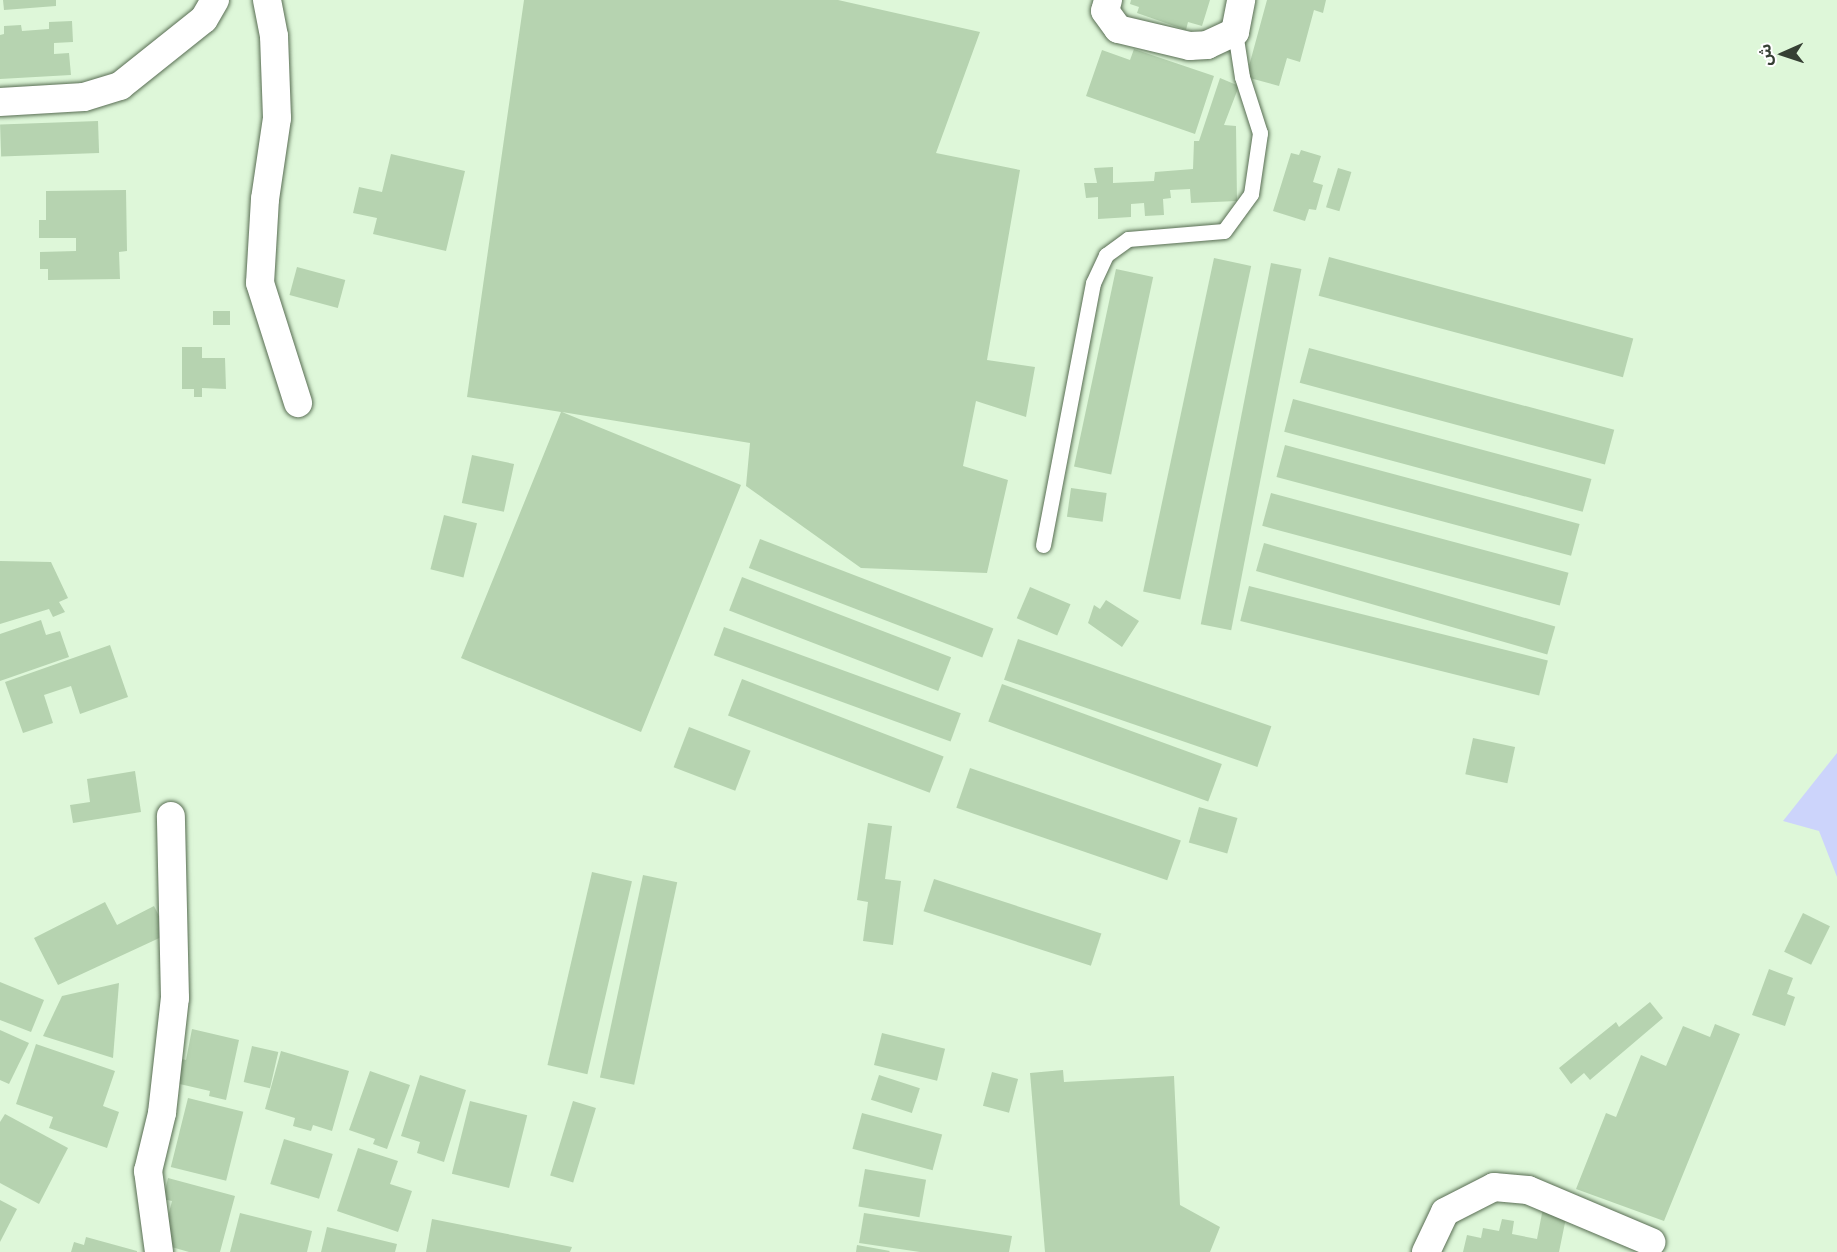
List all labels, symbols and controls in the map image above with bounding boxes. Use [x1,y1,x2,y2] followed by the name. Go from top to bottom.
[1753,24,1813,84] north arrow
[1753,43,1777,66] text: ش

